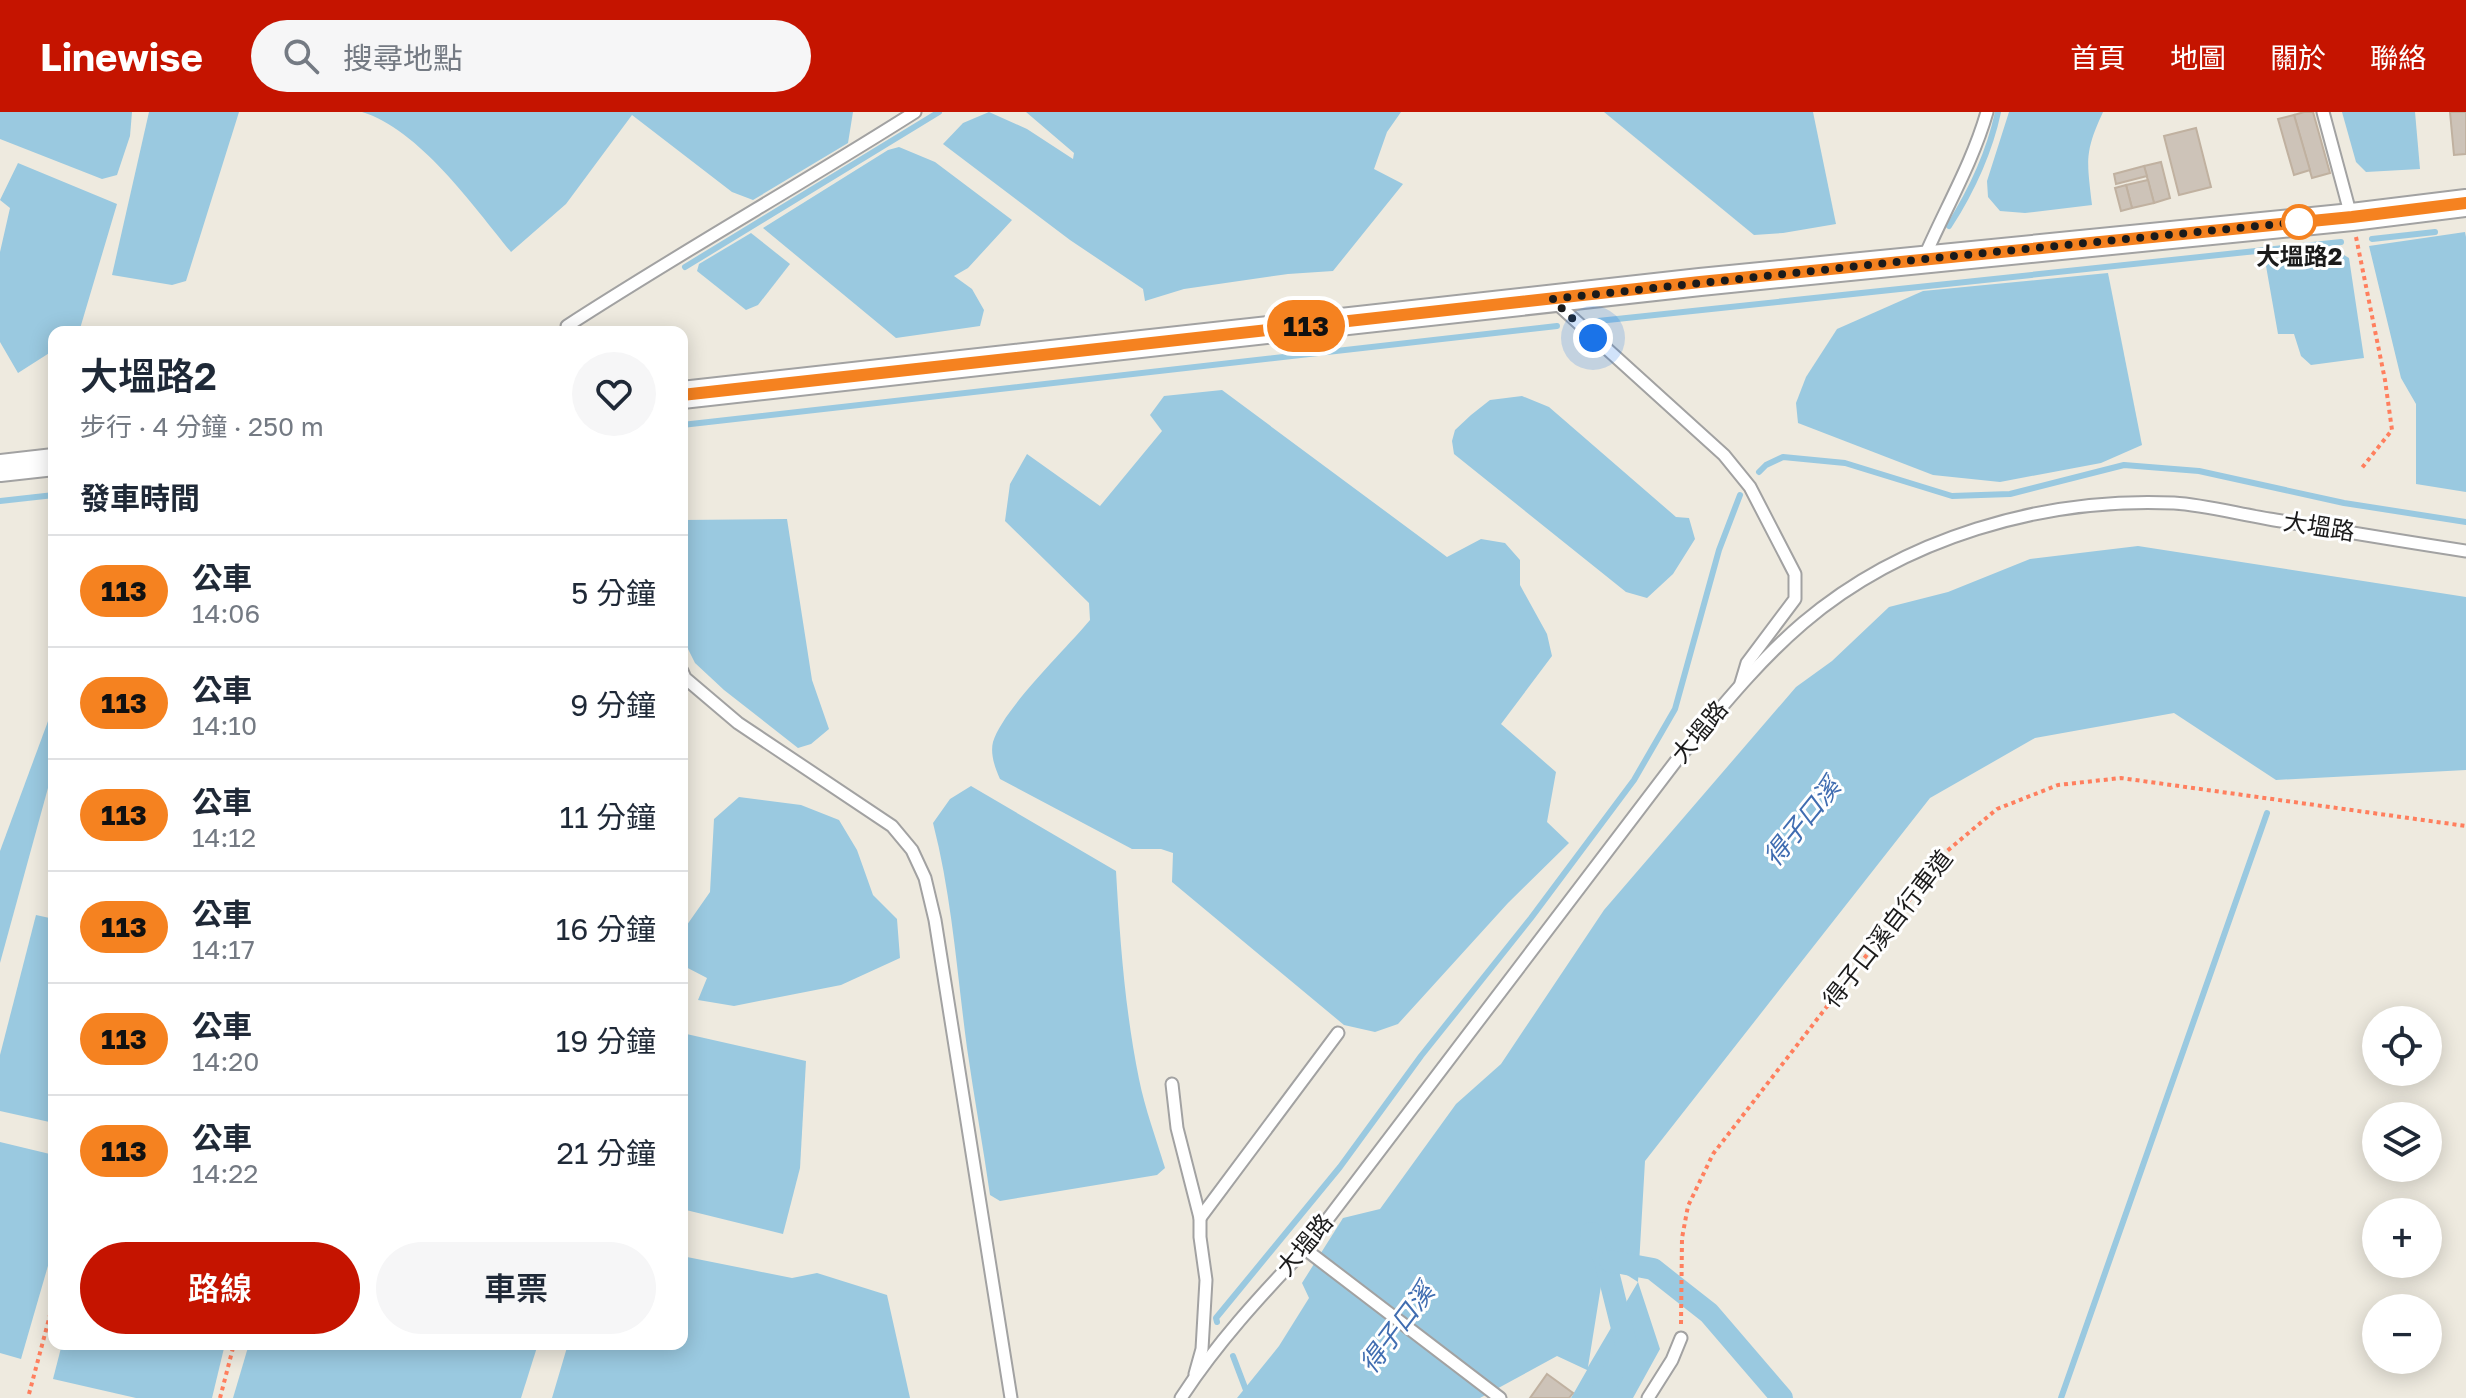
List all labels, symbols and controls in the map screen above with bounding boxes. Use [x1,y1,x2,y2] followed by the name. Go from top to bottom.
[251,20,811,92] search box
[40,34,203,79] text: Linewise
[279,34,323,78] icon: search
[343,40,463,76] text: 搜尋地點
[2070,41,2126,74] text: 首頁
[2170,41,2226,74] text: 地圖
[2270,41,2326,74] text: 關於
[2370,41,2426,74] text: 聯絡
[2282,205,2316,239] marker: 大塭路2
[2256,241,2342,270] place label: 大塭路2
[1260,300,1352,352] line badge: 113
[1283,309,1329,342] text: 113
[1573,318,1613,358] your location
[572,352,656,436] button: heart
[80,353,217,398] text: 大塭路2
[80,411,324,442] text: 步行 · 4 分鐘 · 250 m
[80,480,200,516] text: 發車時間
[2281,506,2357,545] street label: 大塭路
[192,560,252,596] text: 公車
[101,574,147,607] text: 113
[571,575,656,611] text: 5 分鐘
[192,598,260,629] text: 14:06
[192,672,252,708] text: 公車
[101,686,147,719] text: 113
[570,687,656,723] text: 9 分鐘
[1665,694,1733,768] street label: 大塭路
[192,710,257,741] text: 14:10
[1757,768,1849,872] water label: 得子口溪
[192,784,252,820] text: 公車
[101,798,147,831] text: 113
[559,799,656,835] text: 11 分鐘
[192,822,256,853] text: 14:12
[1816,844,1957,1013] street label: 得子口溪自行車道
[192,896,252,932] text: 公車
[101,910,147,943] text: 113
[556,911,656,947] text: 16 分鐘
[192,934,255,965] text: 14:17
[2362,1006,2442,1374] map controls
[2362,1006,2442,1086] button: locate
[192,1008,252,1044] text: 公車
[101,1022,147,1055] text: 113
[556,1023,656,1059] text: 19 分鐘
[192,1046,259,1077] text: 14:20
[2362,1102,2442,1182] button: layers
[192,1120,252,1156] text: 公車
[101,1134,147,1167] text: 113
[557,1135,656,1171] text: 21 分鐘
[192,1158,258,1189] text: 14:22
[2362,1198,2442,1278] button: +
[1270,1207,1338,1281] street label: 大塭路
[80,1242,360,1334] button: 路線
[376,1242,656,1334] button: 車票
[1353,1274,1443,1379] water label: 得子口溪
[2362,1294,2442,1374] button: −

